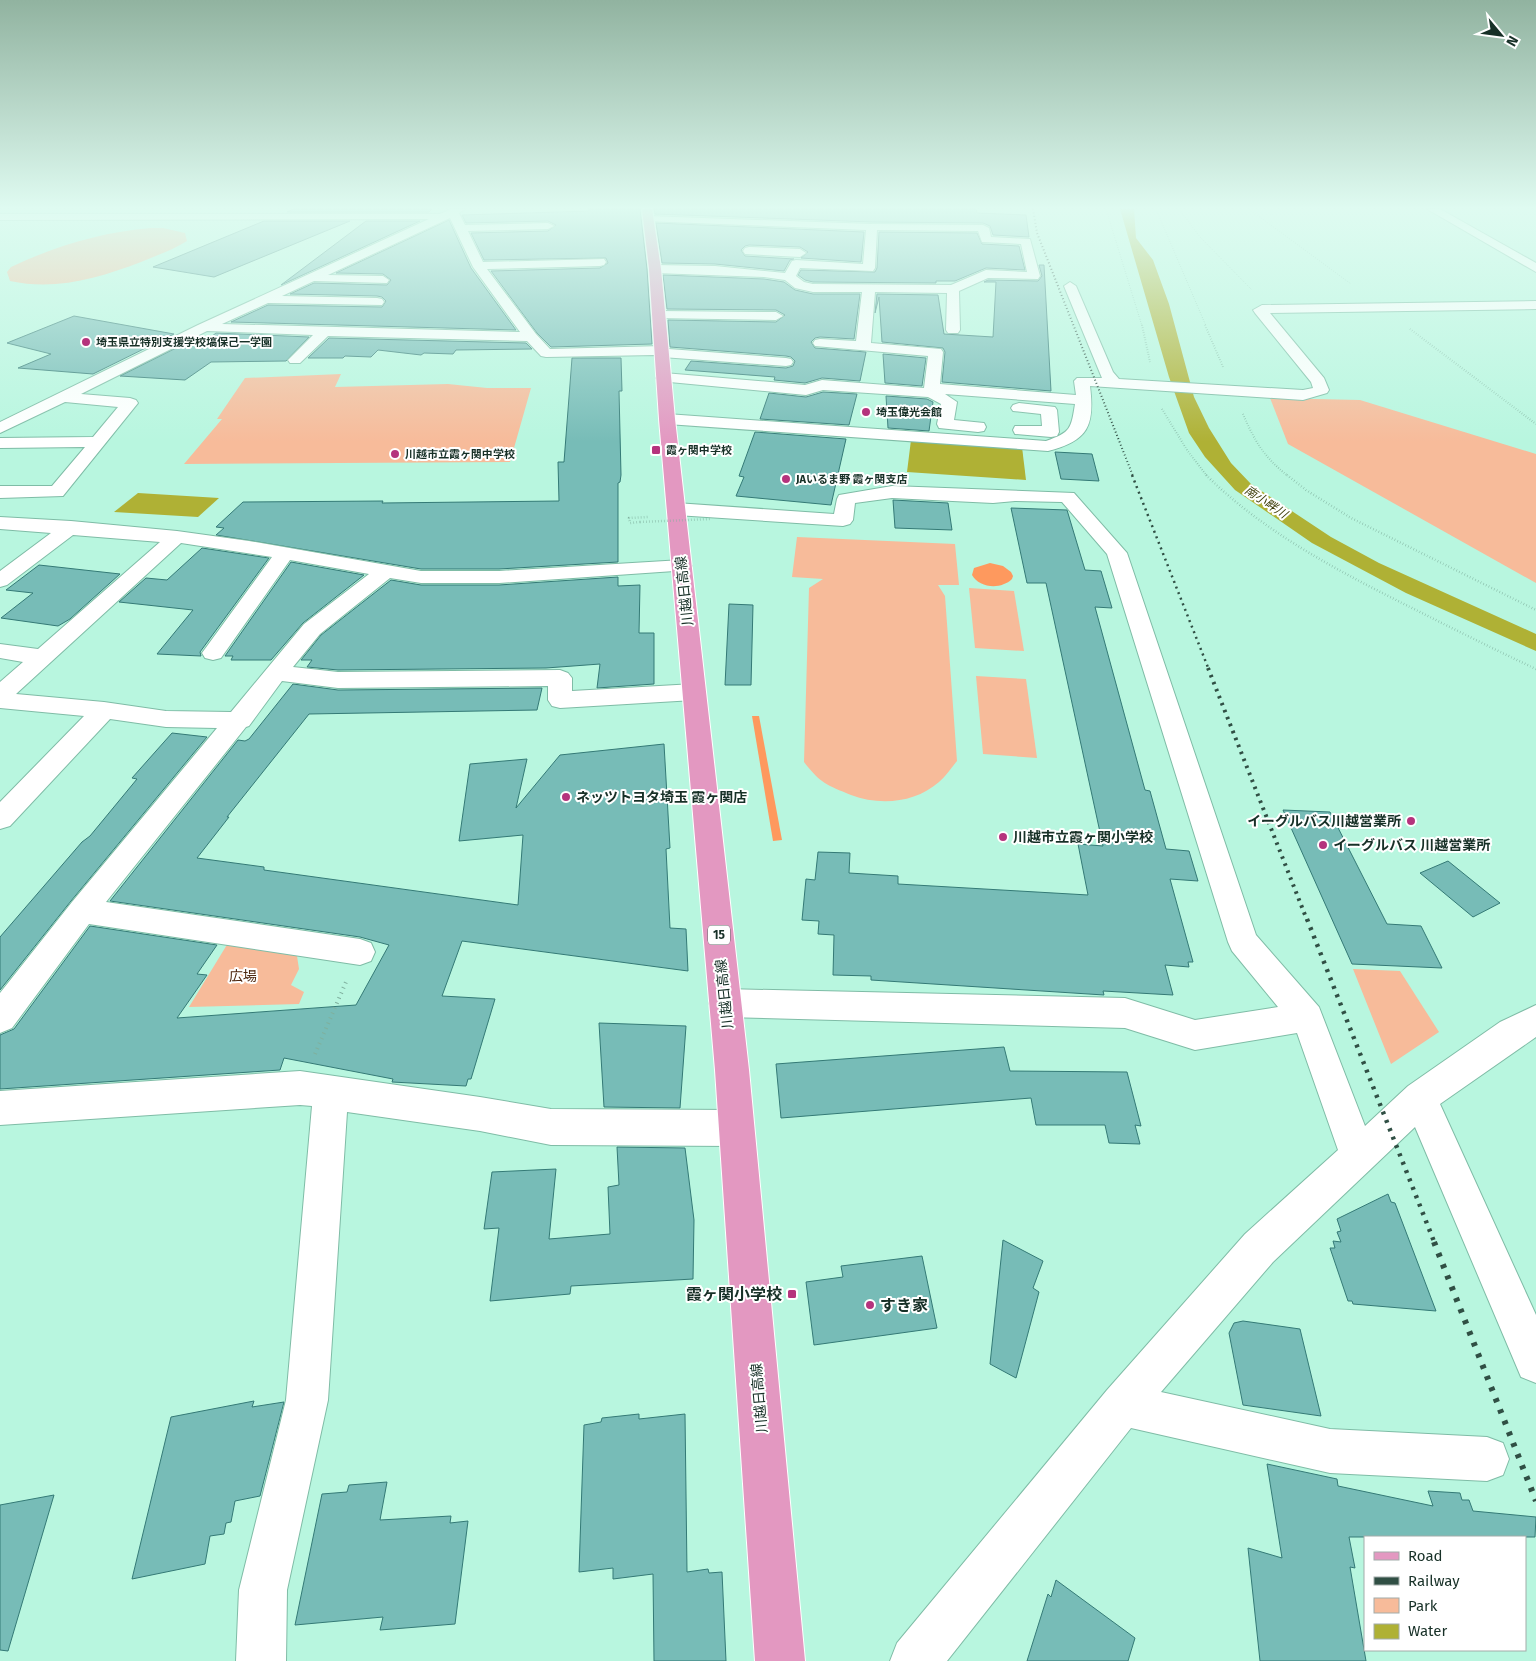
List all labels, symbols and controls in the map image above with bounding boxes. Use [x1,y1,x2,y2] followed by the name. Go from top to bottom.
[1476,10,1526,60] north arrow
[1502,33,1522,49] text: N
[80,336,92,348] marker: 埼玉県立特別支援学校塙保己一学園
[96,336,272,349] place label: 埼玉県立特別支援学校塙保己一学園
[860,406,872,418] marker: 埼玉偉光会館
[876,406,942,419] place label: 埼玉偉光会館
[650,444,662,456] marker: 霞ヶ関中学校
[666,444,732,457] place label: 霞ヶ関中学校
[389,448,401,460] marker: 川越市立霞ヶ関中学校
[405,448,515,461] place label: 川越市立霞ヶ関中学校
[780,473,792,485] marker: JAいるま野 霞ヶ関支店
[795,473,908,486] place label: JAいるま野 霞ヶ関支店
[1242,483,1291,522] water label: 南小畔川
[672,555,697,627] street label: 川越日高線
[576,789,747,806] place label: ネッツトヨタ埼玉 霞ヶ関店
[560,791,572,803] marker: ネッツトヨタ埼玉 霞ヶ関店
[1247,813,1401,830] place label: イーグルバス川越営業所
[1405,815,1417,827] marker: イーグルバス川越営業所
[1013,829,1153,846] place label: 川越市立霞ヶ関小学校
[997,831,1009,843] marker: 川越市立霞ヶ関小学校
[1333,837,1490,854] place label: イーグルバス 川越営業所
[1317,839,1329,851] marker: イーグルバス 川越営業所
[708,926,730,944] road number: 15
[712,958,737,1030] street label: 川越日高線
[229,968,257,985] park label: 広場
[686,1285,782,1304] place label: 霞ヶ関小学校
[786,1288,798,1300] marker: 霞ヶ関小学校
[880,1296,928,1315] place label: すき家
[864,1299,876,1311] marker: すき家
[748,1362,771,1434] street label: 川越日高線
[1364,1536,1526,1651] legend
[1408,1547,1443,1565] text: Road
[1408,1572,1460,1590] text: Railway
[1408,1597,1438,1615] text: Park
[1408,1622,1447,1640] text: Water

